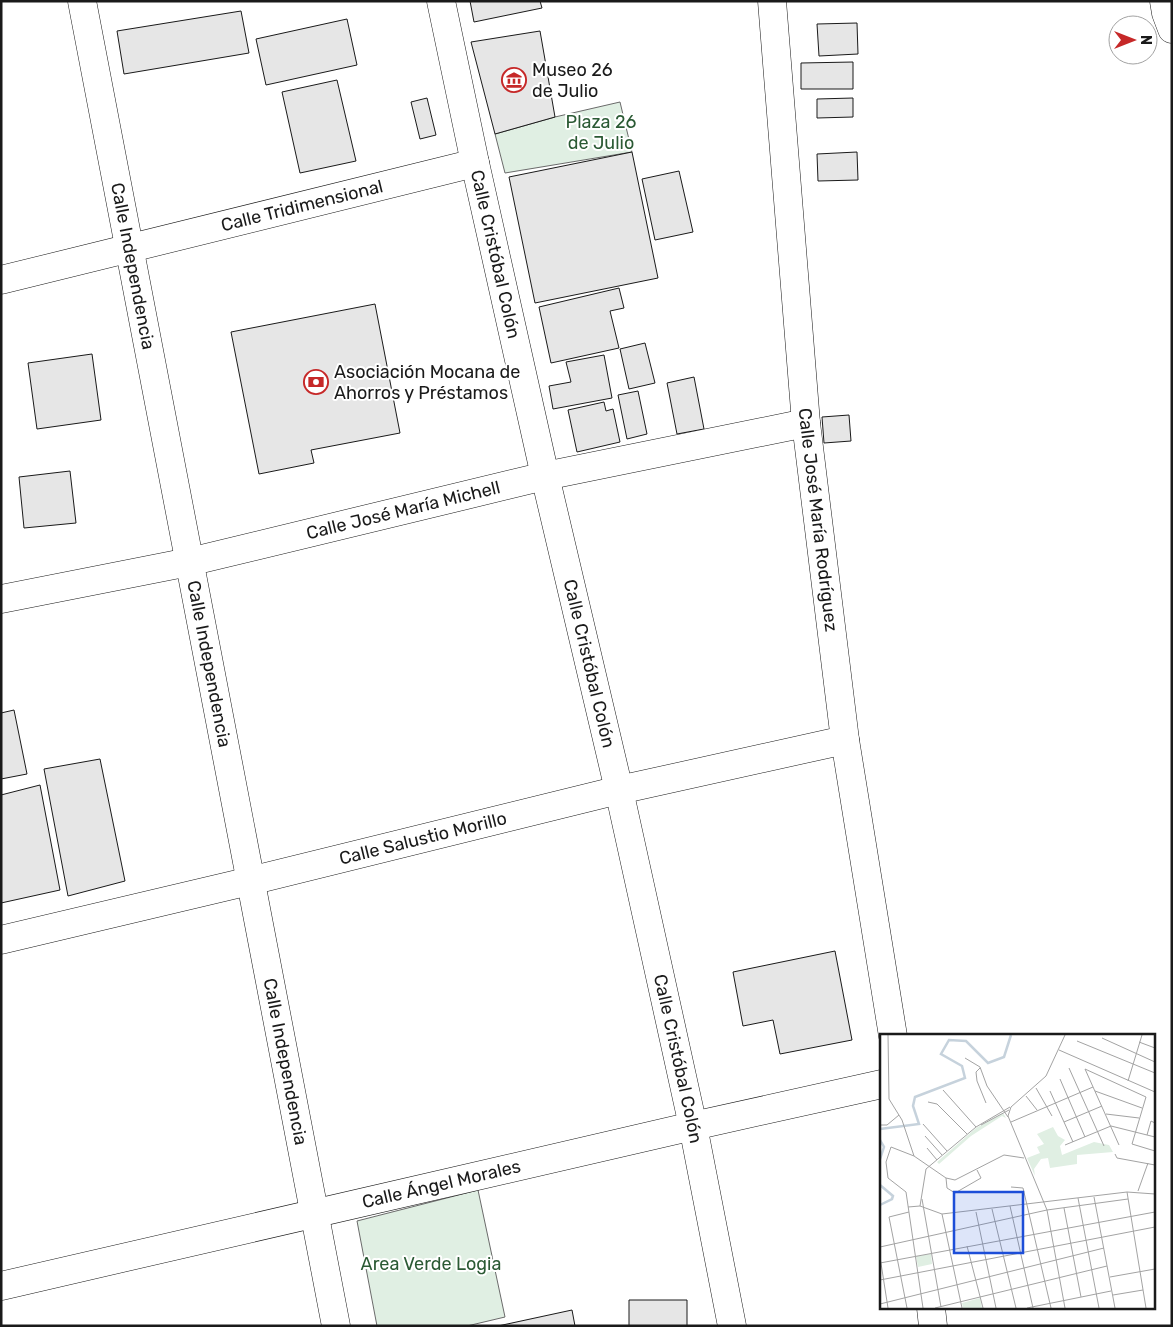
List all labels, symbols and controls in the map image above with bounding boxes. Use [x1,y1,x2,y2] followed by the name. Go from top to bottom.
[1108,15,1158,65] north arrow
[1137,35,1154,45] text: N
[532,59,613,102] place label: Museo 26 de Julio
[501,67,527,93] museum icon: Museo 26 de Julio
[566,111,637,154] park label: Plaza 26 de Julio
[466,168,525,341] street label: Calle Cristóbal Colón
[219,175,385,236] street label: Calle Tridimensional
[106,181,160,352] street label: Calle Independencia
[334,361,520,404] place label: Asociación Mocana de Ahorros y Préstamos
[303,369,329,395] bank icon: Asociación Mocana de Ahorros y Préstamos
[794,407,843,633] street label: Calle José María Rodríguez
[304,476,502,544] street label: Calle José María Michell
[559,577,620,750] street label: Calle Cristóbal Colón
[182,579,236,749] street label: Calle Independencia
[337,807,509,870] street label: Calle Salustio Morillo
[649,972,707,1145] street label: Calle Cristóbal Colón
[259,976,312,1147] street label: Calle Independencia
[880,1034,1156,1310] inset map
[360,1155,523,1213] street label: Calle Ángel Morales
[361,1253,501,1275] park label: Area Verde Logia

